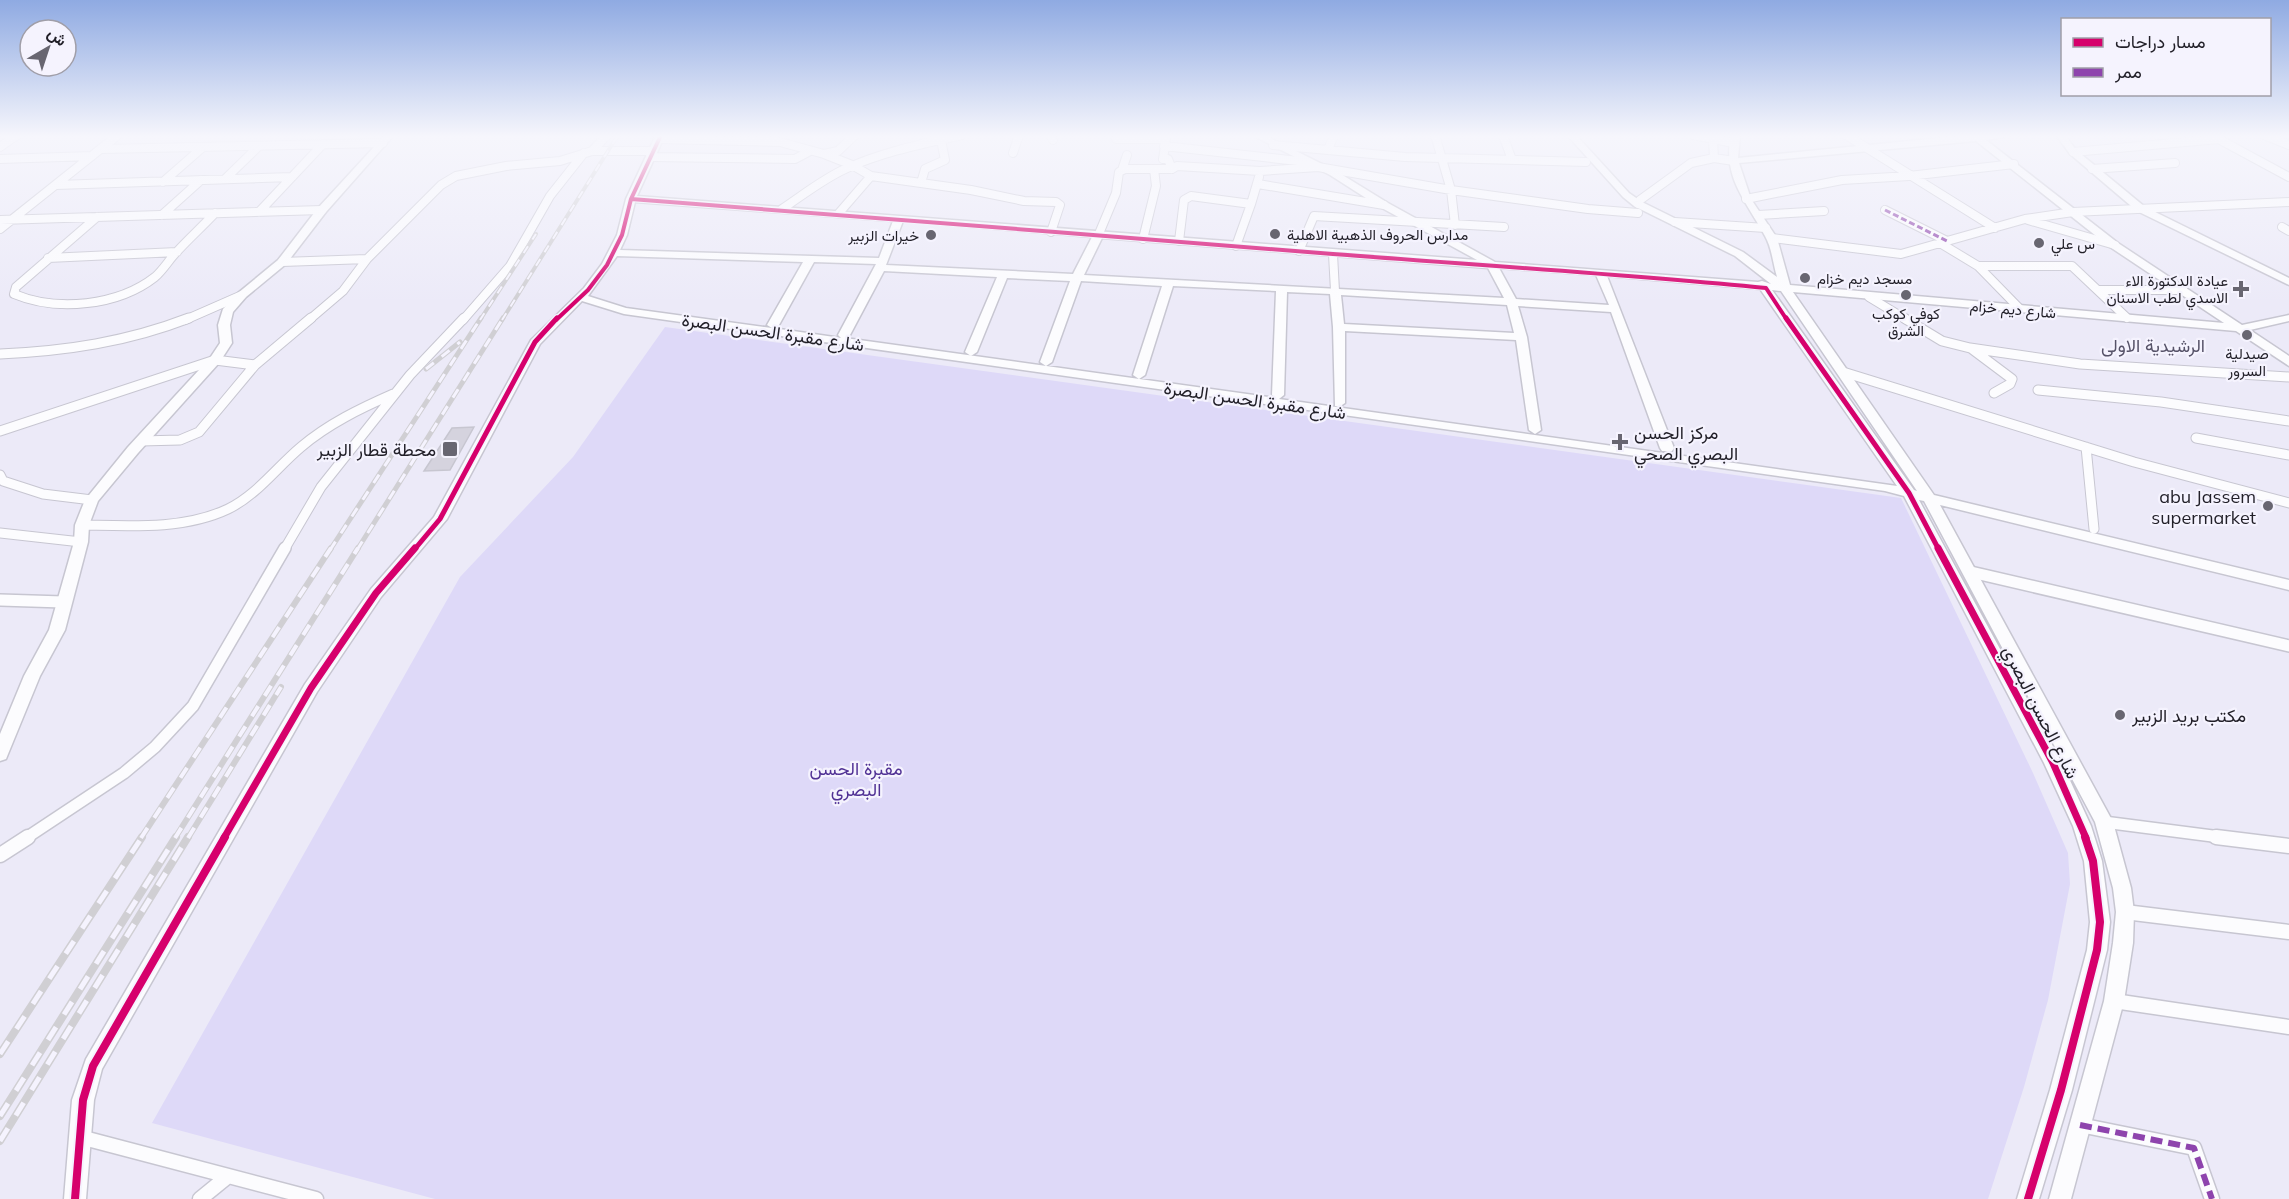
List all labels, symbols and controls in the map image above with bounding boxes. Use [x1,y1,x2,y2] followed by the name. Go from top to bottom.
[18,18,78,78] north arrow
[2061,18,2271,96] legend
[44,23,71,50] text: ش
[2115,30,2206,53] text: مسار دراجات
[2114,60,2142,83] text: ممر
[1287,225,1468,245] place label: مدارس الحروف الذهبية الاهلية
[847,226,919,245] place label: خيرات الزبير
[1268,227,1282,241] marker: مدارس الحروف الذهبية الاهلية
[924,228,938,242] marker: خيرات الزبير
[2051,234,2095,257] place label: س علي
[2032,236,2046,250] marker: س علي
[1817,269,1912,289] place label: مسجد ديم خزام
[1798,271,1812,285] marker: مسجد ديم خزام
[2106,271,2228,311] place label: عيادة الدكتورة الاء الاسدي لطب الاسنان
[2232,280,2250,298] marker: عيادة الدكتورة الاء الاسدي لطب الاسنان
[1899,288,1913,302] marker: كوفي كوكب الشرق
[1969,296,2057,324] street label: شارع ديم خزام
[1872,304,1940,340] place label: كوفي كوكب الشرق
[680,308,866,357] street label: شارع مقبرة الحسن البصرة
[2240,328,2254,342] marker: صيدلية السرور
[2101,334,2205,357] district label: الرشيدية الاولى
[2225,344,2269,380] place label: صيدلية السرور
[1162,376,1348,425] street label: شارع مقبرة الحسن البصرة
[1634,421,1738,469] place label: مركز الحسن البصري الصحي
[1611,433,1629,451] marker: مركز الحسن البصري الصحي
[316,438,436,461] place label: محطة قطار الزبير
[441,440,459,458] marker: محطة قطار الزبير
[2151,485,2256,529] place label: abu Jassem supermarket
[2261,499,2275,513] marker: abu Jassem supermarket
[1994,642,2084,784] street label: شارع الحسن البصري
[2131,704,2246,727] place label: مكتب بريد الزبير
[2113,708,2127,722] marker: مكتب بريد الزبير
[809,757,903,805] park label: مقبرة الحسن البصري

